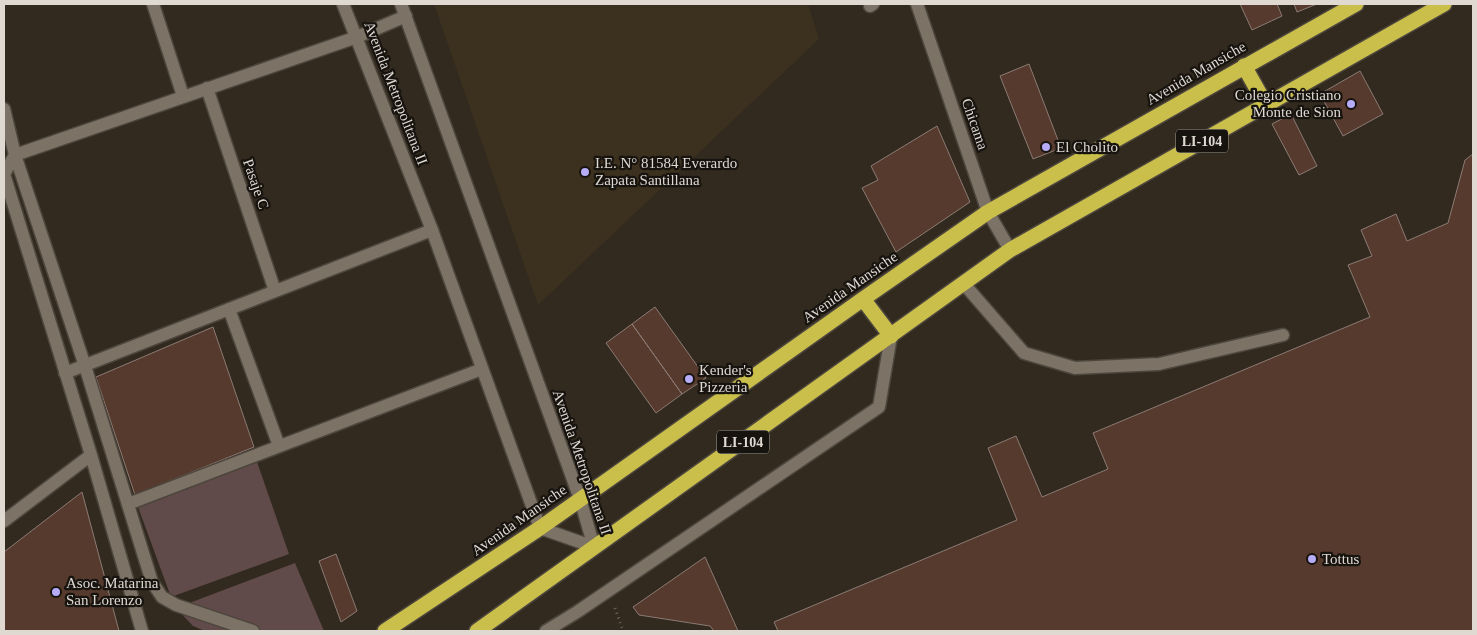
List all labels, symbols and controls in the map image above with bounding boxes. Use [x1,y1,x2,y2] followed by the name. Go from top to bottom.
[361,19,431,167] street label: Avenida Metropolitana II
[1144,38,1249,108] street label: Avenida Mansiche
[1235,87,1341,120] place label: Colegio Cristiano Monte de Sion
[959,96,991,152] street label: Chicama
[1345,98,1357,110] marker: Colegio Cristiano Monte de Sion
[1176,130,1228,152] road number: LI-104
[1056,139,1118,155] place label: El Cholito
[1040,141,1052,153] marker: El Cholito
[595,155,737,188] place label: I.E. N° 81584 Everardo Zapata Santillana
[240,157,272,211] street label: Pasaje C
[579,166,591,178] marker: I.E. N° 81584 Everardo Zapata Santillana
[800,248,901,326] street label: Avenida Mansiche
[699,362,752,395] place label: Kender's Pizzeria
[683,373,695,385] marker: Kender's Pizzeria
[550,387,614,537] street label: Avenida Metropolitana II
[717,431,769,454] road number: LI-104
[469,481,570,559] street label: Avenida Mansiche
[1322,551,1359,567] place label: Tottus
[1306,553,1318,565] marker: Tottus
[66,575,159,608] place label: Asoc. Matarina San Lorenzo
[50,586,62,598] marker: Asoc. Matarina San Lorenzo

